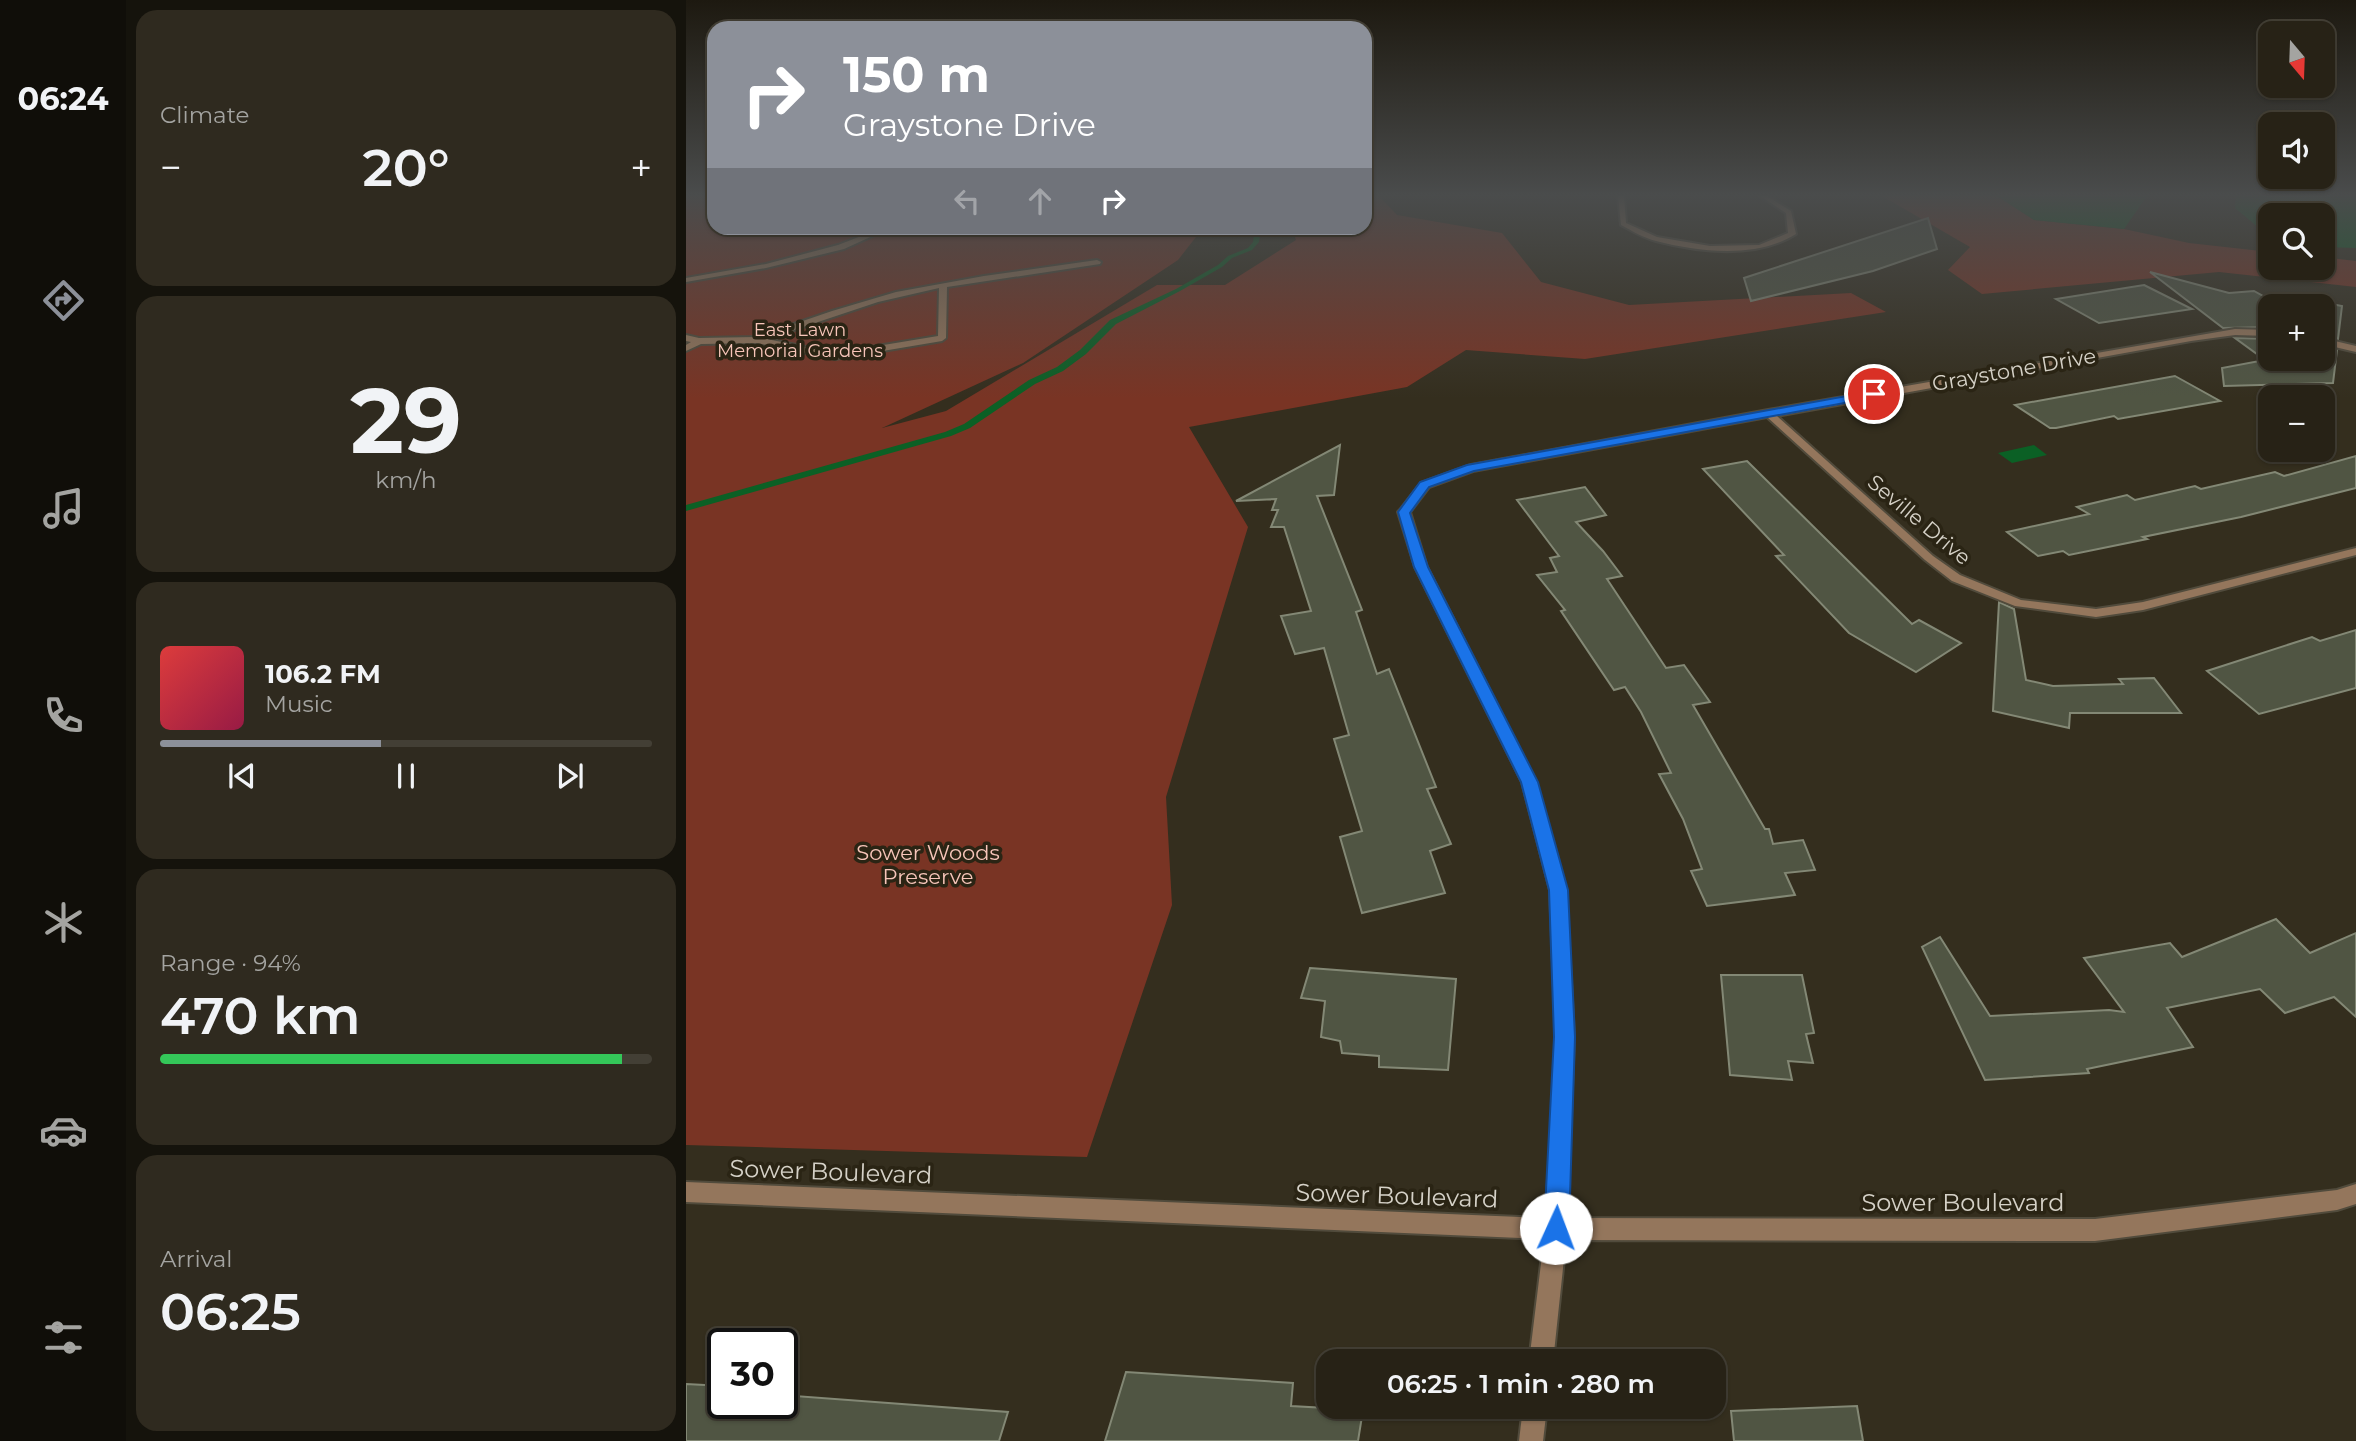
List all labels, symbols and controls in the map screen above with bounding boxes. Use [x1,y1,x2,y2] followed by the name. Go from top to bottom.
[2258,21,2334,98] north arrow
[2258,21,2335,462] map controls
[843,45,990,104] text: 150 m
[728,49,819,140] icon: right
[17,79,109,118] text: 06:24
[160,101,249,129] text: Climate
[843,105,1096,144] text: Graystone Drive
[2258,112,2335,189] button: sound
[362,136,450,199] text: 20°
[160,144,182,191] text: −
[630,144,652,191] text: +
[948,182,986,220] icon: left
[1021,182,1059,220] icon: ahead
[1094,182,1132,220] icon: right
[2258,203,2335,280] button: search
[39,276,88,325] icon: directions
[2258,294,2335,371] button: +
[717,319,883,362] park label: East Lawn Memorial Gardens
[1930,343,2098,396] street label: Graystone Drive
[1844,364,1904,424] pin
[350,365,462,476] text: 29
[1855,375,1893,413] icon: arrive
[2258,385,2335,462] button: −
[375,466,437,494] text: km/h
[1863,469,1976,570] street label: Seville Drive
[39,484,88,533] icon: music
[265,658,381,690] text: 106.2 FM
[265,690,333,718] text: Music
[39,691,88,740] icon: phone
[223,757,261,795] icon: previous
[387,757,425,795] icon: pause
[551,757,589,795] icon: next
[856,840,1000,889] park label: Sower Woods Preserve
[39,898,88,947] icon: climate
[160,949,301,977] text: Range · 94%
[160,984,360,1047] text: 470 km
[39,1106,88,1155] icon: car
[729,1153,933,1190] street label: Sower Boulevard
[1295,1177,1499,1214] street label: Sower Boulevard
[1862,1188,2064,1217] street label: Sower Boulevard
[1519,1191,1593,1265] position arrow
[160,1245,233,1273] text: Arrival
[160,1280,301,1343] text: 06:25
[39,1313,88,1362] icon: filters
[707,1328,798,1419] speed limit sign: 30
[1387,1368,1655,1400] text: 06:25 · 1 min · 280 m

